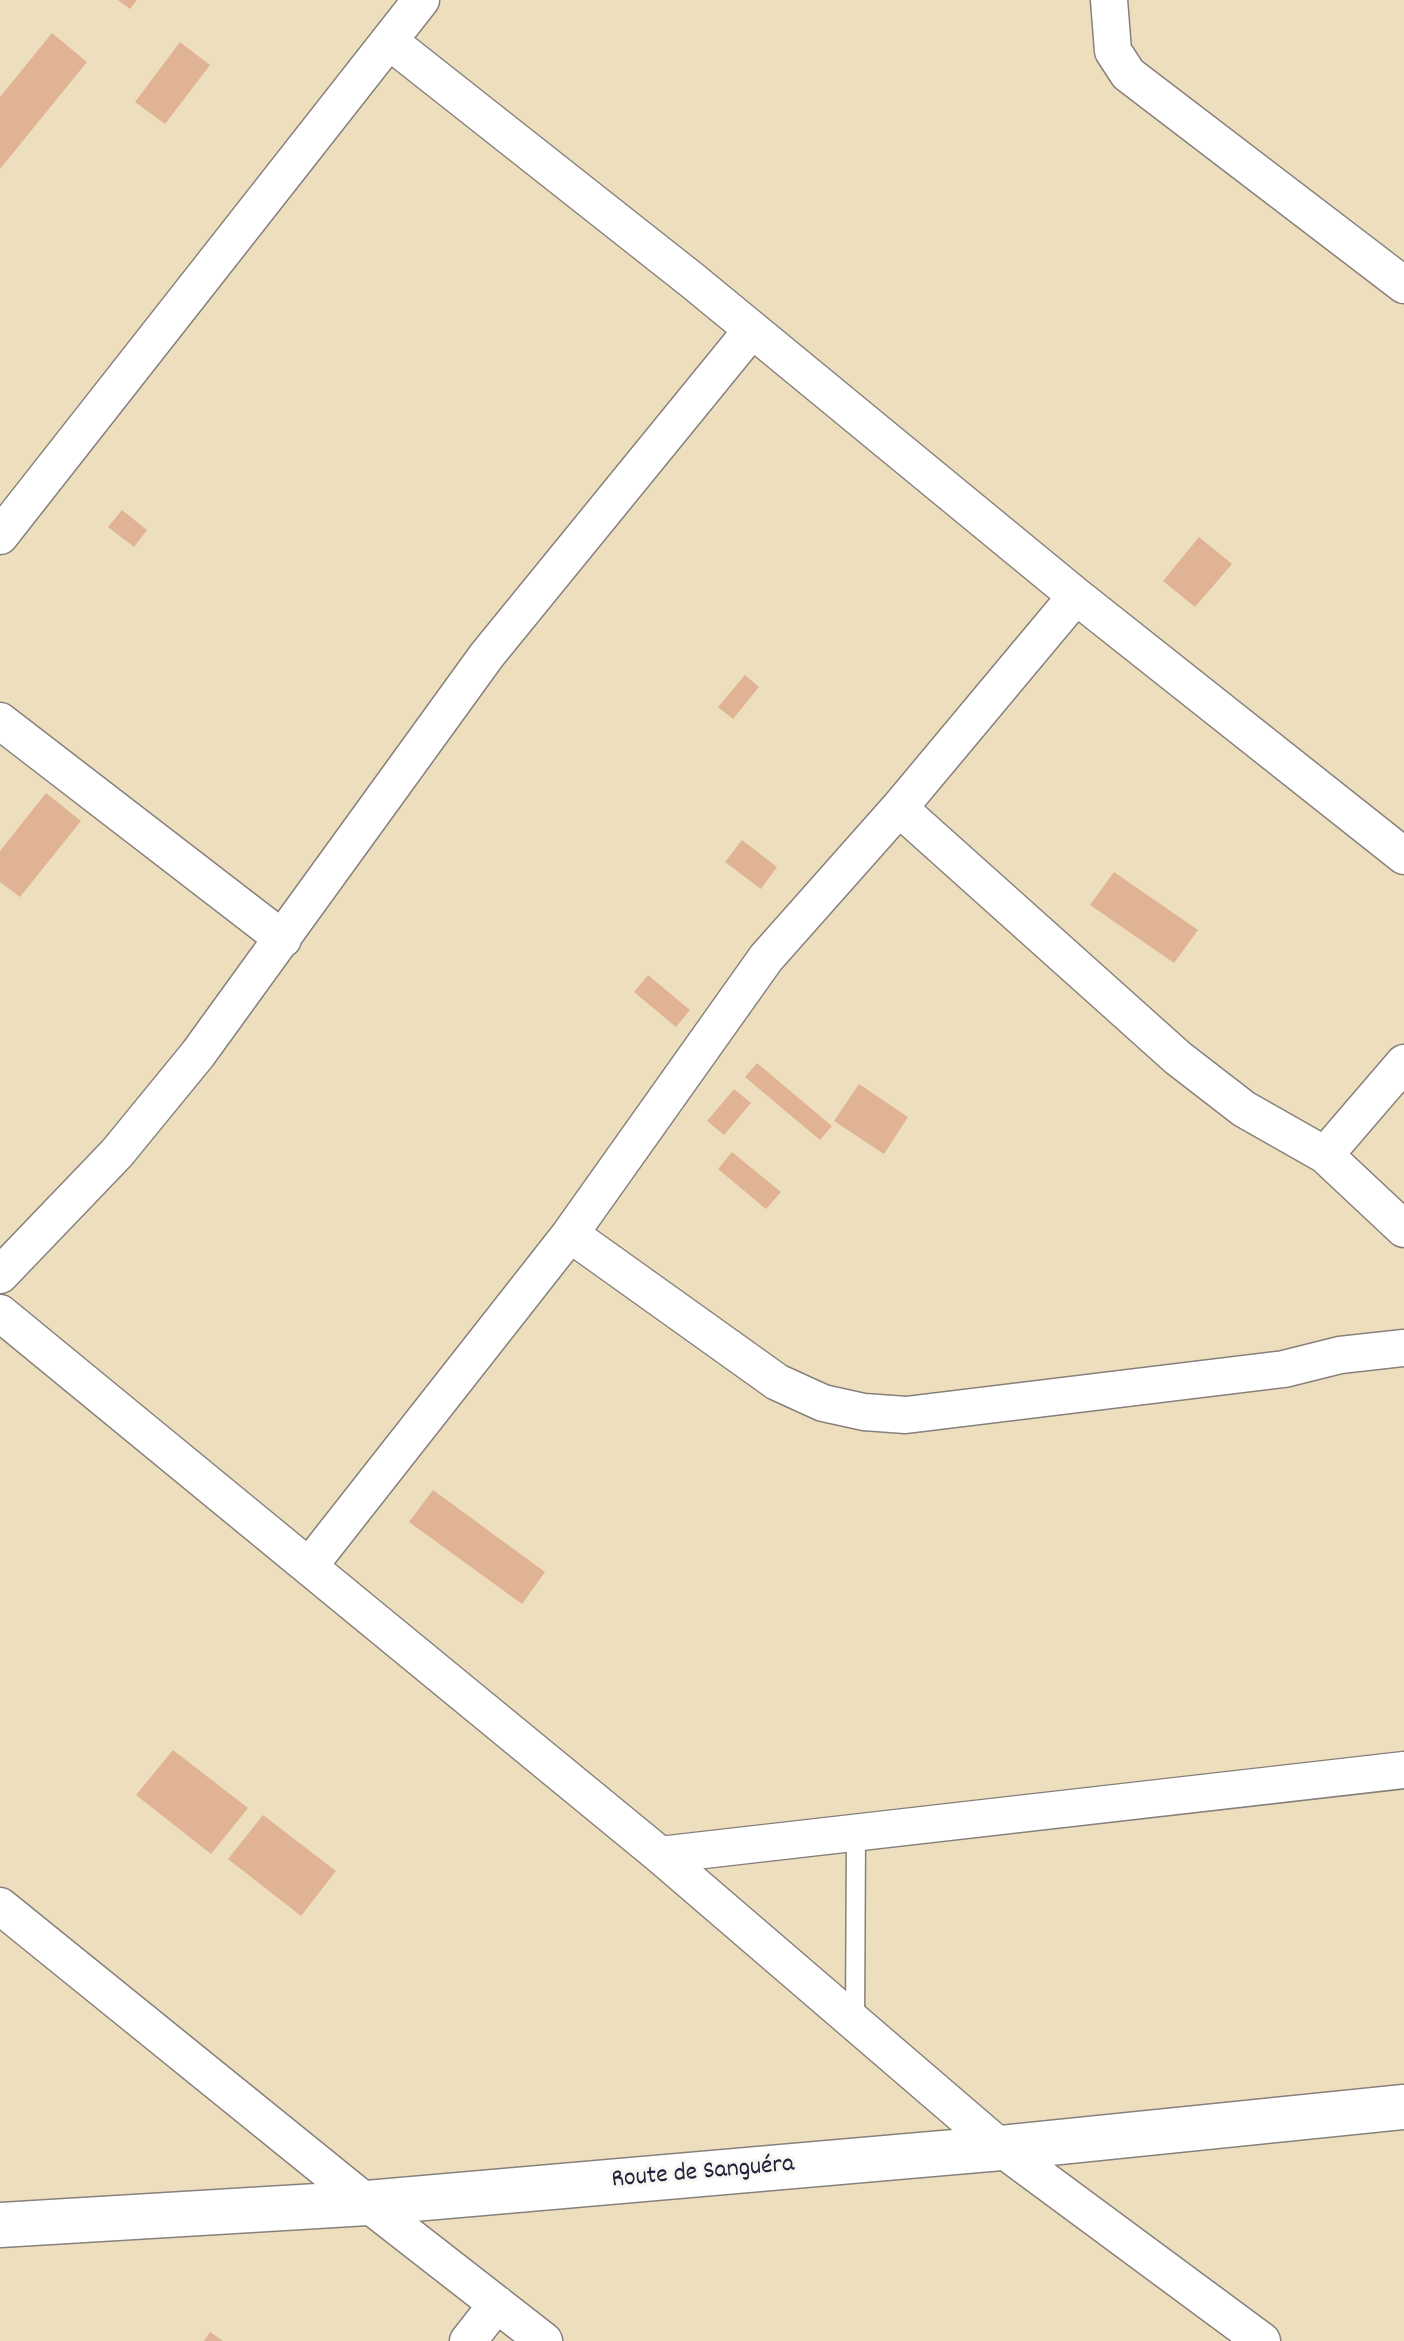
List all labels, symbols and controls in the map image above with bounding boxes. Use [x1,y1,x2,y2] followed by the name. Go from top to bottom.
[610,2150,796,2198] street label: Route de Sanguéra

